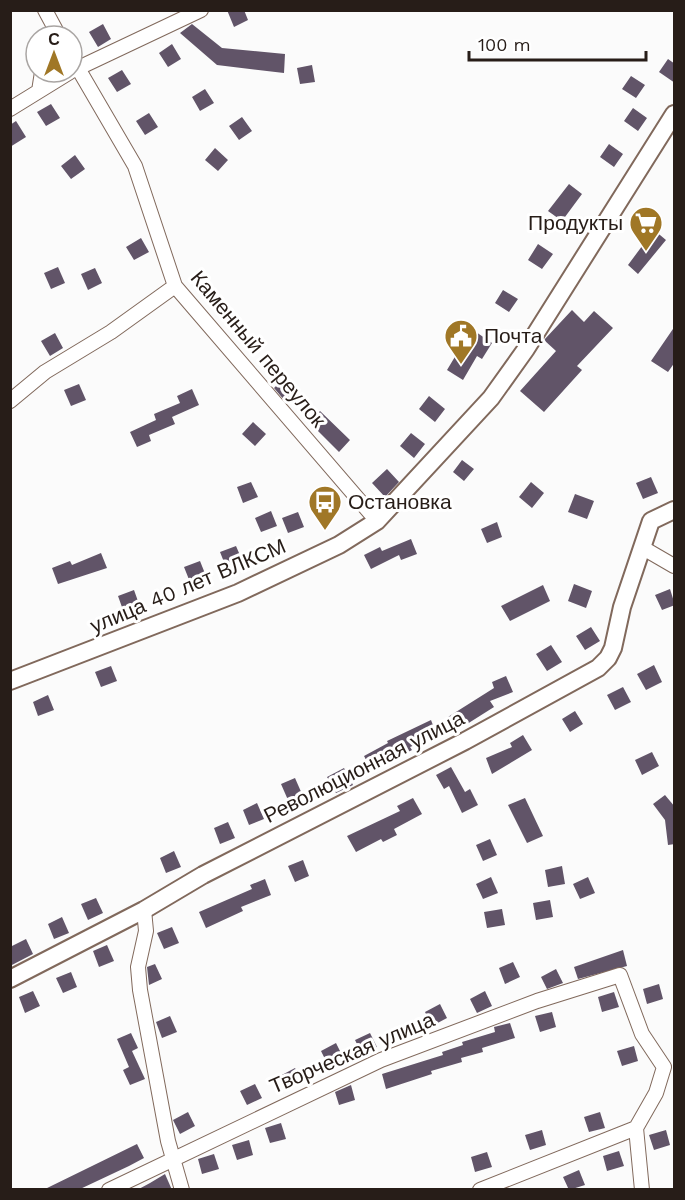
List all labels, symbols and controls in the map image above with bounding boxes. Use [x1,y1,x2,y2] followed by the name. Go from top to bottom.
[24,24,84,84] north arrow
[469,24,646,62] scale bar
[48,30,60,49] text: С
[478,34,531,55] text: 100 m
[628,205,664,252] supermarket icon: Продукты
[528,210,623,235] place label: Продукты
[186,265,332,433] street label: Каменный переулок
[443,318,479,365] public building icon: Почта
[484,323,543,348] place label: Почта
[307,484,343,531] bus stop icon: Остановка
[348,489,452,514] place label: Остановка
[86,533,289,638] street label: улица 40 лет ВЛКСМ
[259,705,468,828] street label: Революционная улица
[266,1006,438,1099] street label: Творческая улица

